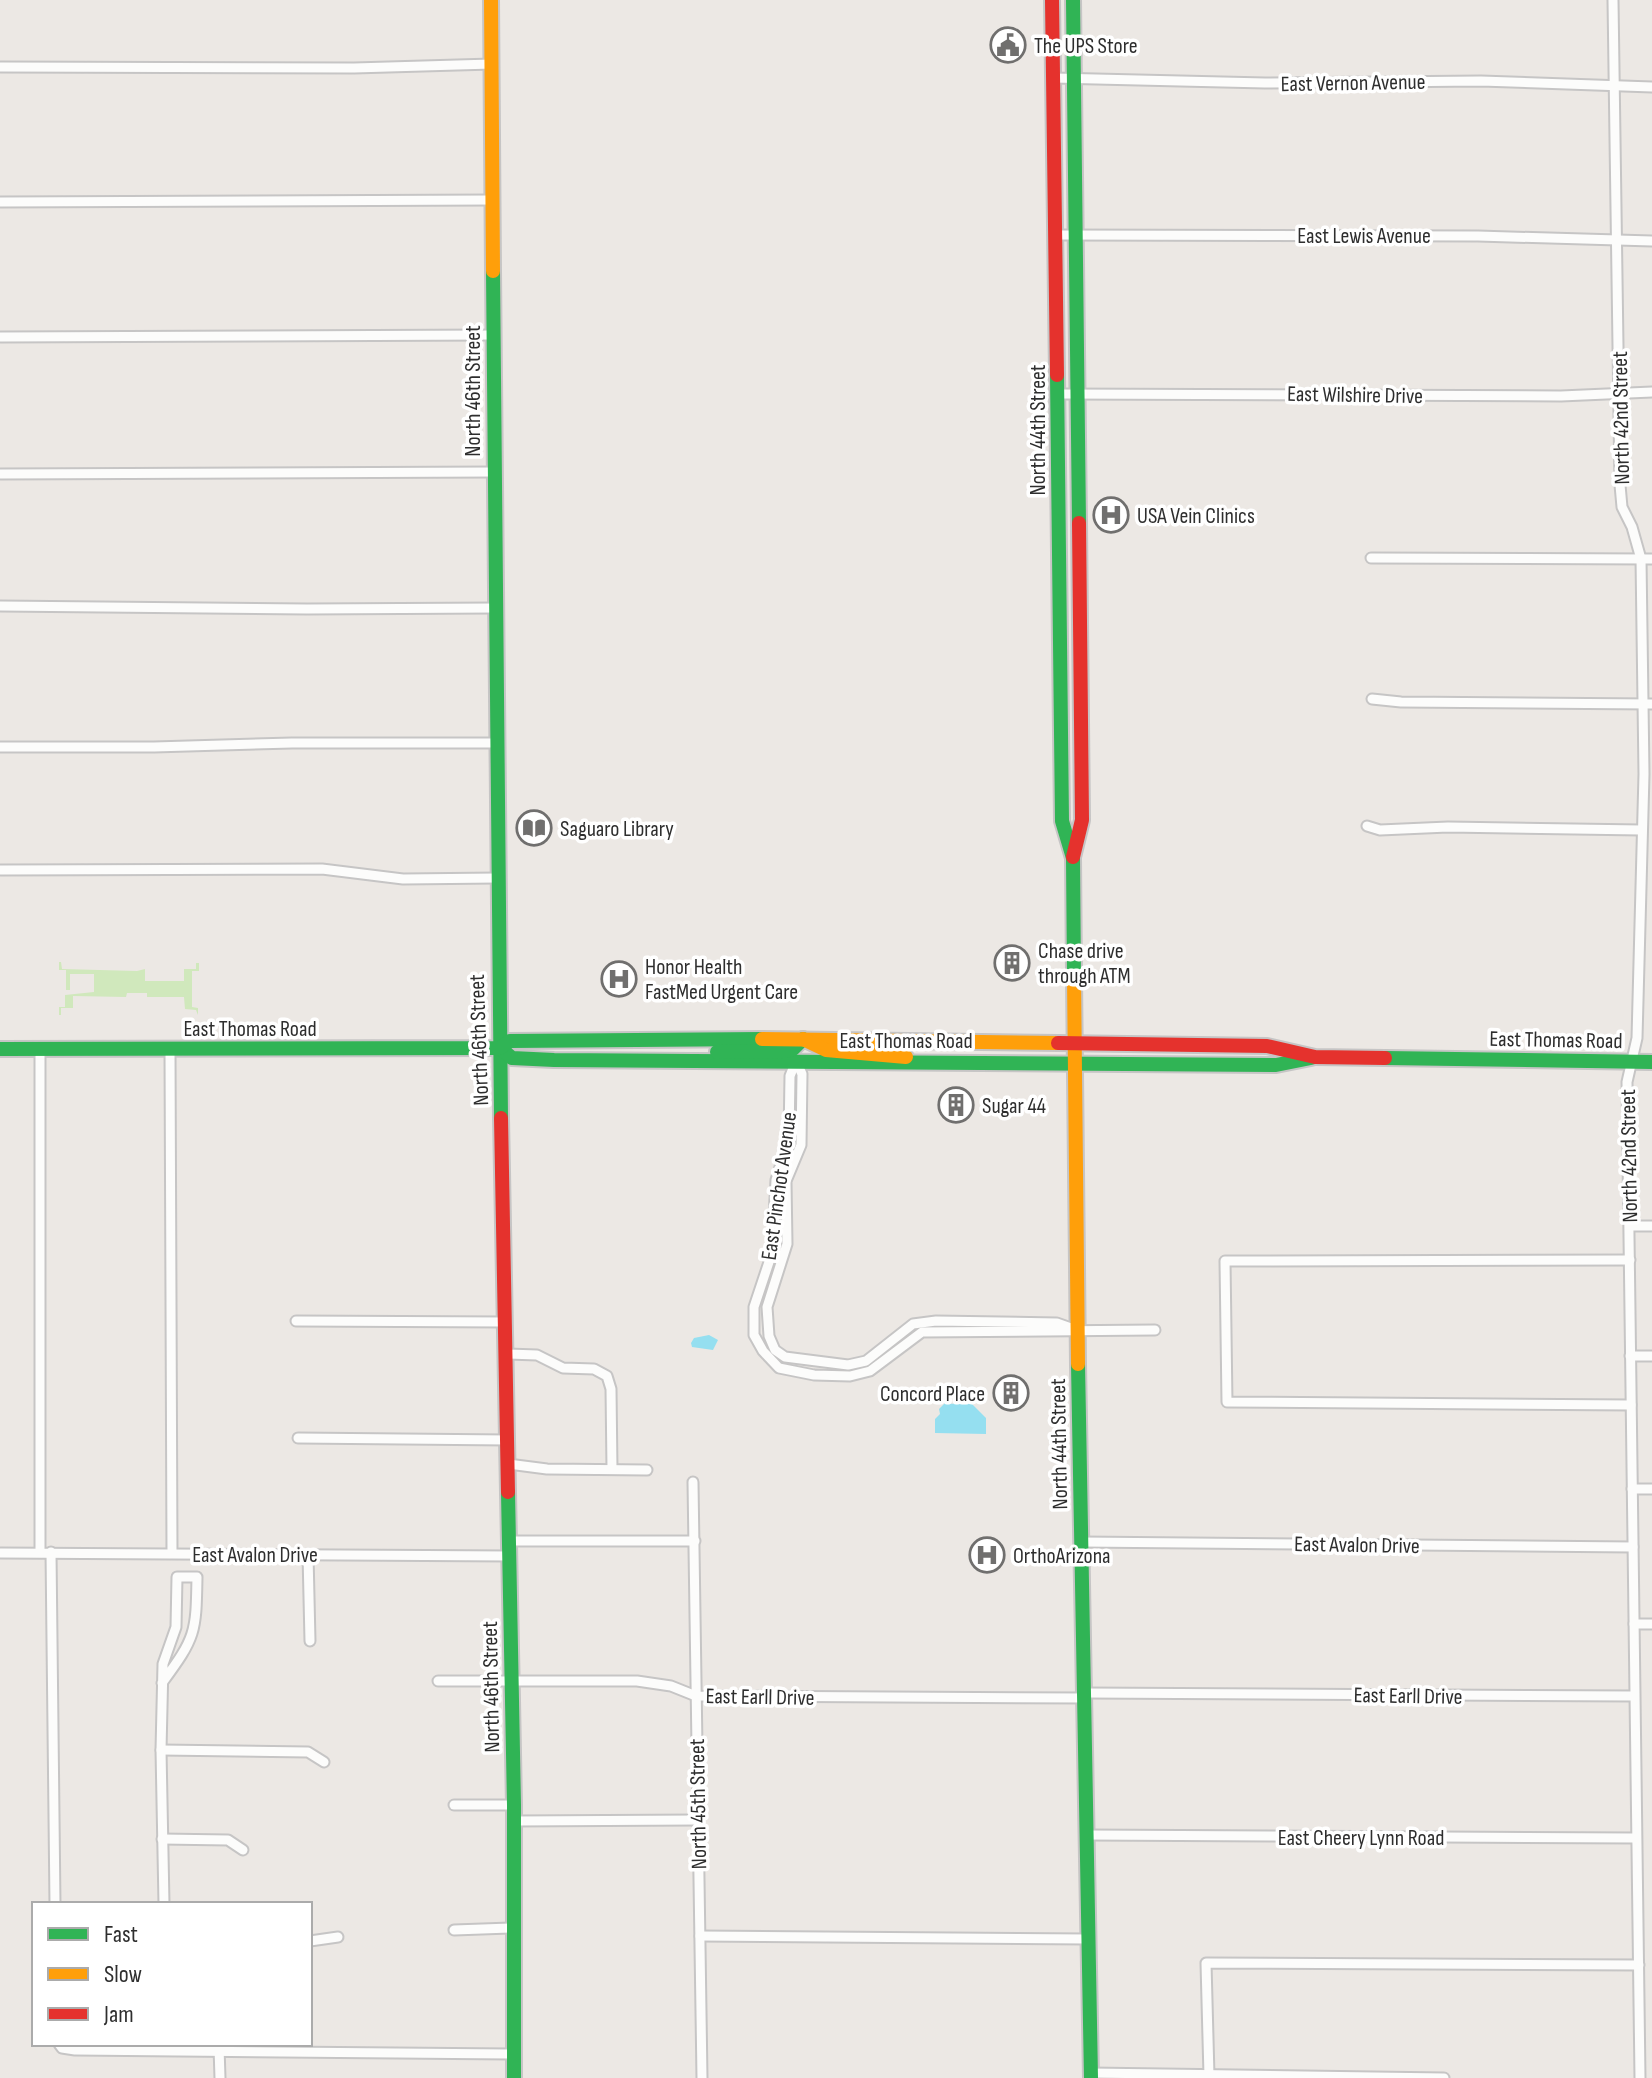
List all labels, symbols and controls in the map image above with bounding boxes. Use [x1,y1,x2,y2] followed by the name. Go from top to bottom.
[989,26,1027,64] public building icon: The UPS Store
[1034,33,1138,60] place label: The UPS Store
[1280,69,1426,98] street label: East Vernon Avenue
[1297,223,1431,250] street label: East Lewis Avenue
[460,325,487,457] street label: North 46th Street
[1607,351,1636,485] street label: North 42nd Street
[1025,364,1052,496] street label: North 44th Street
[1287,381,1423,410] street label: East Wilshire Drive
[1092,496,1130,534] hospital icon: USA Vein Clinics
[1137,503,1255,530] place label: USA Vein Clinics
[515,809,553,847] library icon: Saguaro Library
[560,816,674,843] place label: Saguaro Library
[1038,938,1131,990] place label: Chase drive through ATM
[993,944,1031,982] building icon: Chase drive through ATM
[645,954,798,1006] place label: Honor Health FastMed Urgent Care
[600,960,638,998] hospital icon: Honor Health FastMed Urgent Care
[464,974,495,1106] street label: North 46th Street
[183,1016,317,1043] street label: East Thomas Road
[1489,1026,1623,1055] street label: East Thomas Road
[839,1028,973,1055] street label: East Thomas Road
[937,1086,975,1124] building icon: Sugar 44
[1615,1089,1644,1223] street label: North 42nd Street
[982,1093,1046,1120] place label: Sugar 44
[756,1110,803,1262] street label: East Pinchot Avenue
[992,1374,1030,1412] building icon: Concord Place
[1045,1378,1074,1510] street label: North 44th Street
[880,1381,985,1408] place label: Concord Place
[1294,1531,1420,1560] street label: East Avalon Drive
[968,1536,1006,1574] hospital icon: OrthoArizona
[192,1542,318,1569] street label: East Avalon Drive
[1013,1543,1111,1570] place label: OrthoArizona
[477,1621,506,1753] street label: North 46th Street
[1353,1682,1463,1711] street label: East Earll Drive
[705,1683,815,1712] street label: East Earll Drive
[684,1738,713,1870] street label: North 45th Street
[1278,1825,1444,1852] street label: East Cheery Lynn Road
[32,1902,312,2046] legend
[104,1920,138,1949] text: Fast
[104,1960,142,1989] text: Slow
[103,2000,134,2029] text: Jam

